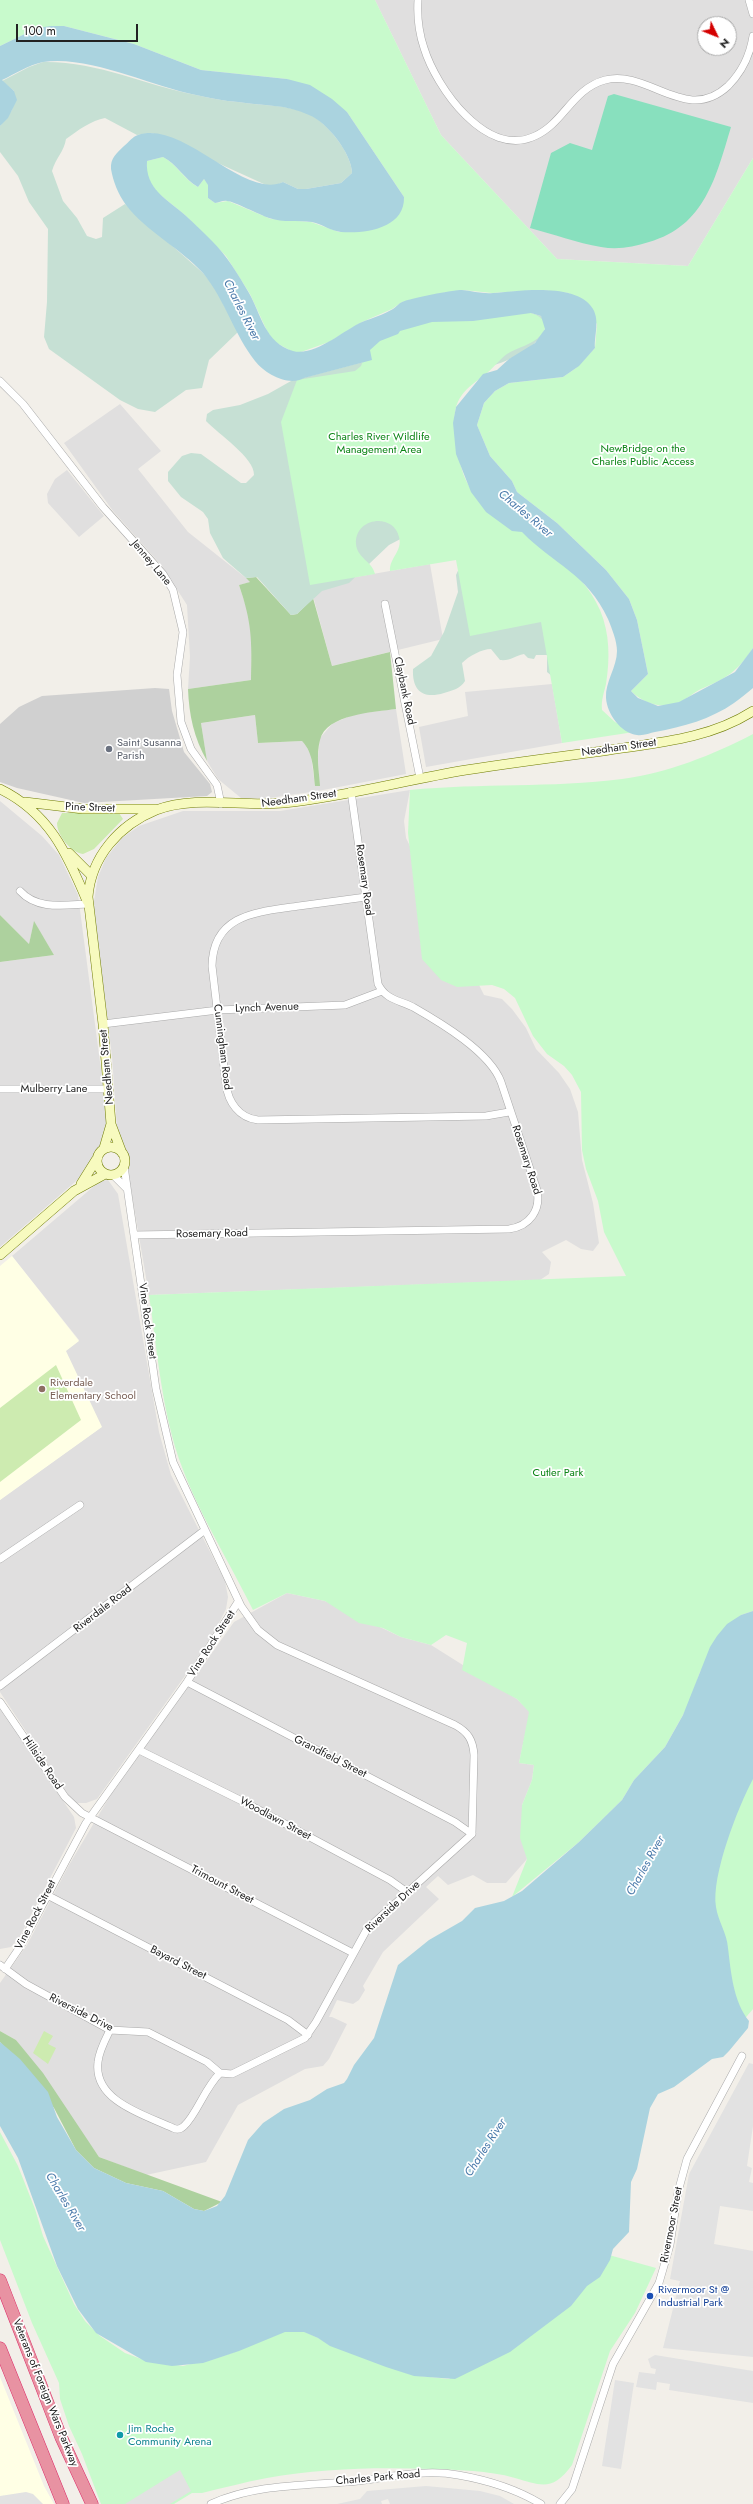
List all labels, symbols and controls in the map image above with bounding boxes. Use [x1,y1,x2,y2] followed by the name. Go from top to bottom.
[18,16,140,42] scale bar
[697,16,737,56] north arrow
[23,22,56,40] text: 100 m
[716,35,734,52] text: N
[220,277,262,343] water label: Charles River
[328,430,430,456] park label: Charles River Wildlife Management Area
[592,442,694,468] park label: NewBridge on the Charles Public Access
[495,487,555,541] water label: Charles River
[128,538,174,588] street label: Jenney Lane
[390,656,418,726] street label: Claybank Road
[117,736,181,762] place label: Saint Susanna Parish
[581,736,657,760] street label: Needham Street
[104,744,114,754] marker: Saint Susanna Parish
[261,787,337,811] street label: Needham Street
[65,801,115,815] street label: Pine Street
[352,843,376,917] street label: Rosemary Road
[235,1000,299,1016] street label: Lynch Avenue
[210,1003,234,1091] street label: Cunningham Road
[97,1029,117,1105] street label: Needham Street
[21,1082,87,1096] street label: Mulberry Lane
[509,1124,543,1196] street label: Rosemary Road
[176,1227,248,1241] street label: Rosemary Road
[135,1282,159,1360] street label: Vine Rock Street
[50,1376,136,1402] place label: Riverdale Elementary School
[37,1384,47,1394] marker: Riverdale Elementary School
[533,1466,583,1480] park label: Cutler Park
[71,1582,135,1636] street label: Riverdale Road
[186,1608,238,1680] street label: Vine Rock Street
[292,1733,368,1781] street label: Grandfield Street
[19,1734,65,1792] street label: Hillside Road
[237,1795,313,1843] street label: Woodlawn Street
[624,1834,668,1898] water label: Charles River
[188,1863,256,1907] street label: Trimount Street
[13,1878,59,1952] street label: Vine Rock Street
[363,1878,423,1936] street label: Riverside Drive
[148,1943,208,1983] street label: Bayard Street
[47,1991,115,2035] street label: Riverside Drive
[462,2116,510,2180] water label: Charles River
[42,2170,88,2234] water label: Charles River
[658,2186,686,2264] street label: Rivermoor Street
[658,2283,729,2309] place label: Rivermoor St @ Industrial Park
[645,2291,655,2301] marker: Rivermoor St @ Industrial Park
[9,2317,81,2469] street label: Veterans of Foreign Wars Parkway
[128,2422,211,2448] place label: Jim Roche Community Arena
[115,2430,125,2440] marker: Jim Roche Community Arena
[335,2468,421,2488] street label: Charles Park Road

